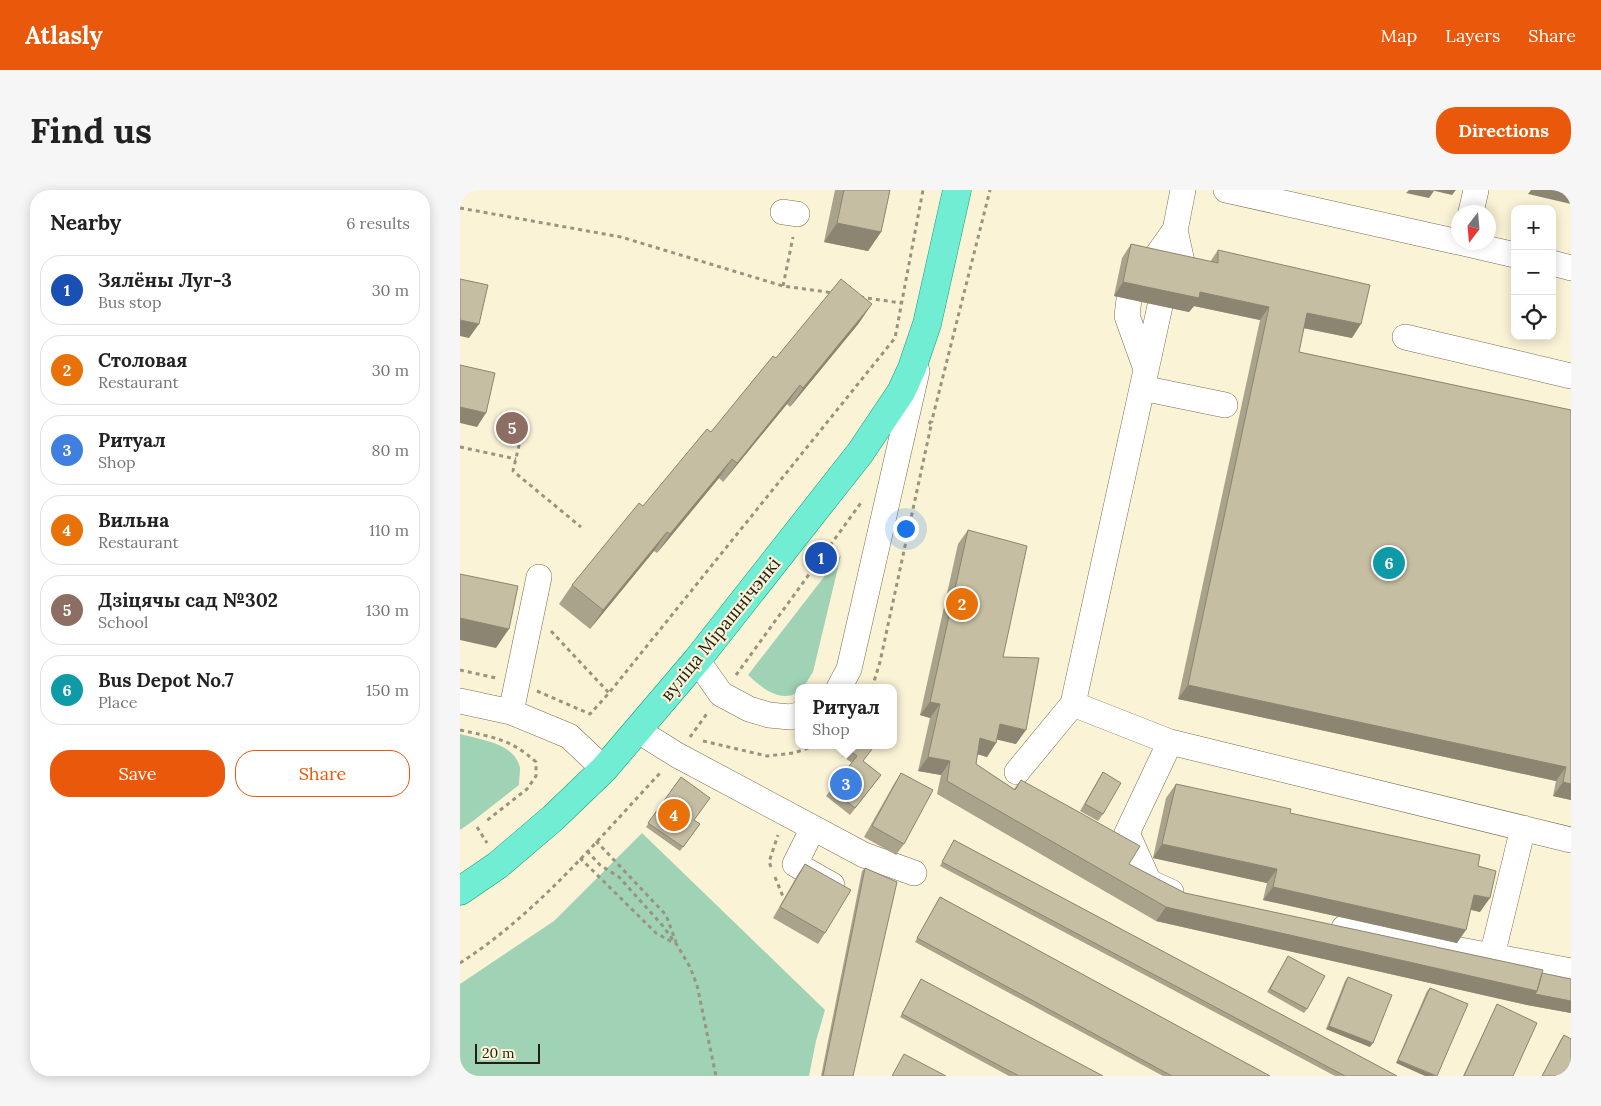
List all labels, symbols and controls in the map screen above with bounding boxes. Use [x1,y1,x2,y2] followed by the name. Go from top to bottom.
[25,20,103,51] text: Atlasly
[1381,24,1417,47] text: Map
[1445,24,1500,47] text: Layers
[1528,24,1576,47] text: Share
[1436,107,1571,154] button: Directions
[30,108,152,153] text: Find us
[1451,205,1496,250] north arrow
[1511,205,1556,340] map controls
[1511,205,1556,250] button: +
[50,209,121,236] text: Nearby
[346,213,410,233] text: 6 results
[1511,250,1556,295] button: −
[98,268,232,292] text: Зялёны Луг-3
[64,280,70,300] text: 1
[372,280,409,300] text: 30 m
[98,292,162,312] text: Bus stop
[1511,295,1556,340] button: locate
[98,348,187,372] text: Столовая
[63,360,71,380] text: 2
[372,360,409,380] text: 30 m
[98,372,179,392] text: Restaurant
[496,409,528,447] pin: 5
[98,428,166,452] text: Ритуал
[63,440,71,460] text: 3
[372,440,409,460] text: 80 m
[98,452,136,472] text: Shop
[98,508,169,532] text: Вильна
[893,516,919,542] your location
[63,520,71,540] text: 4
[369,520,409,540] text: 110 m
[98,532,179,552] text: Restaurant
[805,539,837,577] pin: 1
[1373,544,1405,582] pin: 6
[655,553,785,705] street label: вуліца Мірашнічэнкі
[946,585,978,623] pin: 2
[98,588,278,612] text: Дзіцячы сад №302
[63,600,71,620] text: 5
[366,600,409,620] text: 130 m
[98,612,148,632] text: School
[98,668,234,692] text: Bus Depot No.7
[62,680,72,700] text: 6
[366,680,409,700] text: 150 m
[795,684,897,749] popup
[98,692,137,712] text: Place
[812,695,880,719] text: Ритуал
[812,719,850,739] text: Shop
[50,750,225,797] button: Save
[235,750,410,797] button: Share
[830,765,862,803] pin: 3
[658,796,690,834] pin: 4
[475,1041,540,1064] scale bar
[482,1044,514,1062] text: 20 m

